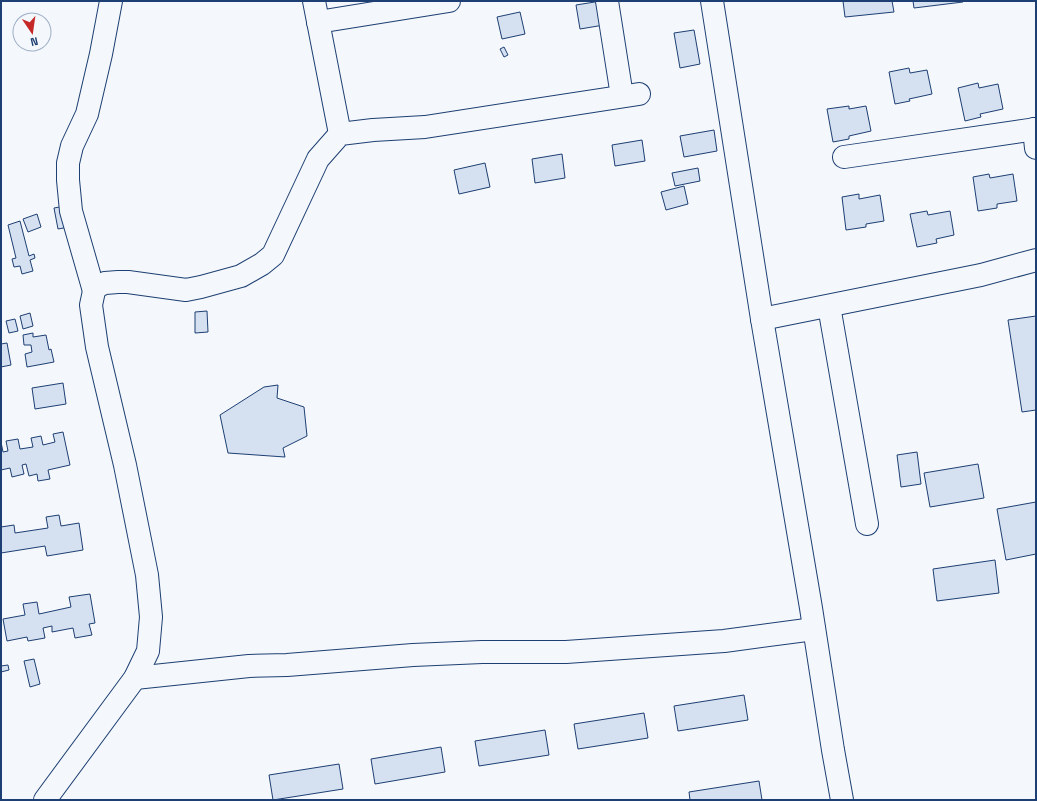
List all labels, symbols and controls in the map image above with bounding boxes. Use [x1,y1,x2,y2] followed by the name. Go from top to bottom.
[12,12,52,52] north arrow
[29,34,39,49] text: N

